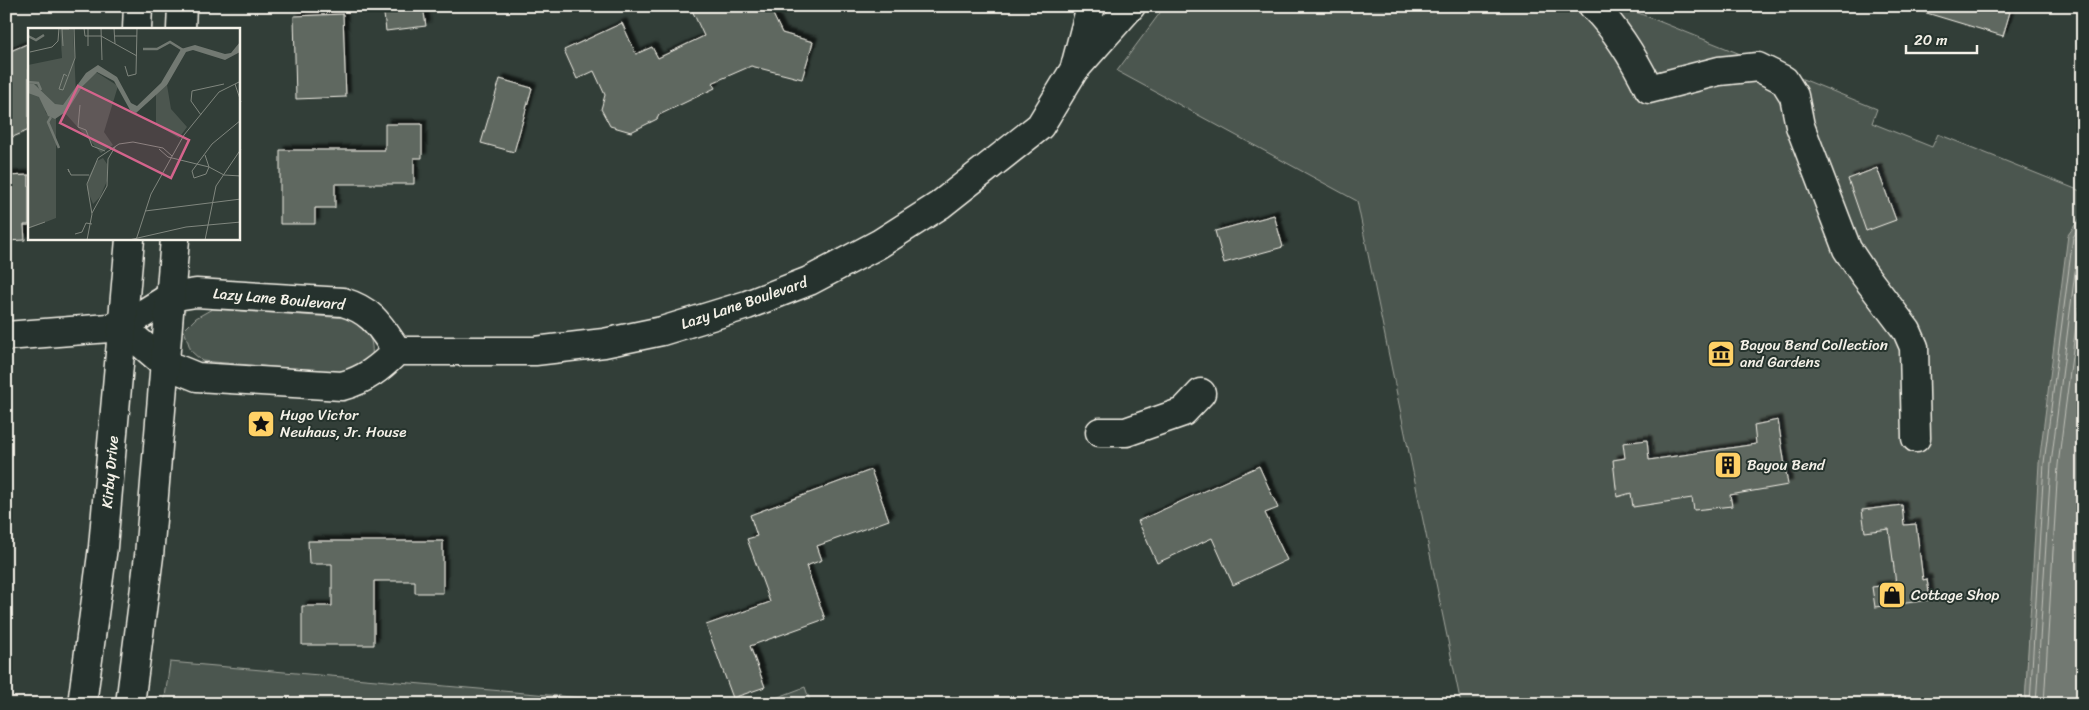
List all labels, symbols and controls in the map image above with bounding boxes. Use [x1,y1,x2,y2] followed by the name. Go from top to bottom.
[1906,22,1978,54] scale bar
[1914,27,1948,53] text: 20 m
[28,28,240,240] inset map
[677,269,812,337] street label: Lazy Lane Boulevard
[212,280,347,318] street label: Lazy Lane Boulevard
[1740,332,1888,375] place label: Bayou Bend Collection and Gardens
[1706,339,1736,369] museum icon: Bayou Bend Collection and Gardens
[280,402,406,445] place label: Hugo Victor Neuhaus, Jr. House
[246,409,276,439] place icon: Hugo Victor Neuhaus, Jr. House
[94,434,126,509] street label: Kirby Drive
[1713,450,1743,480] building icon: Bayou Bend
[1747,452,1826,478] place label: Bayou Bend
[1877,580,1907,610] shop icon: Cottage Shop
[1911,582,2000,608] place label: Cottage Shop

